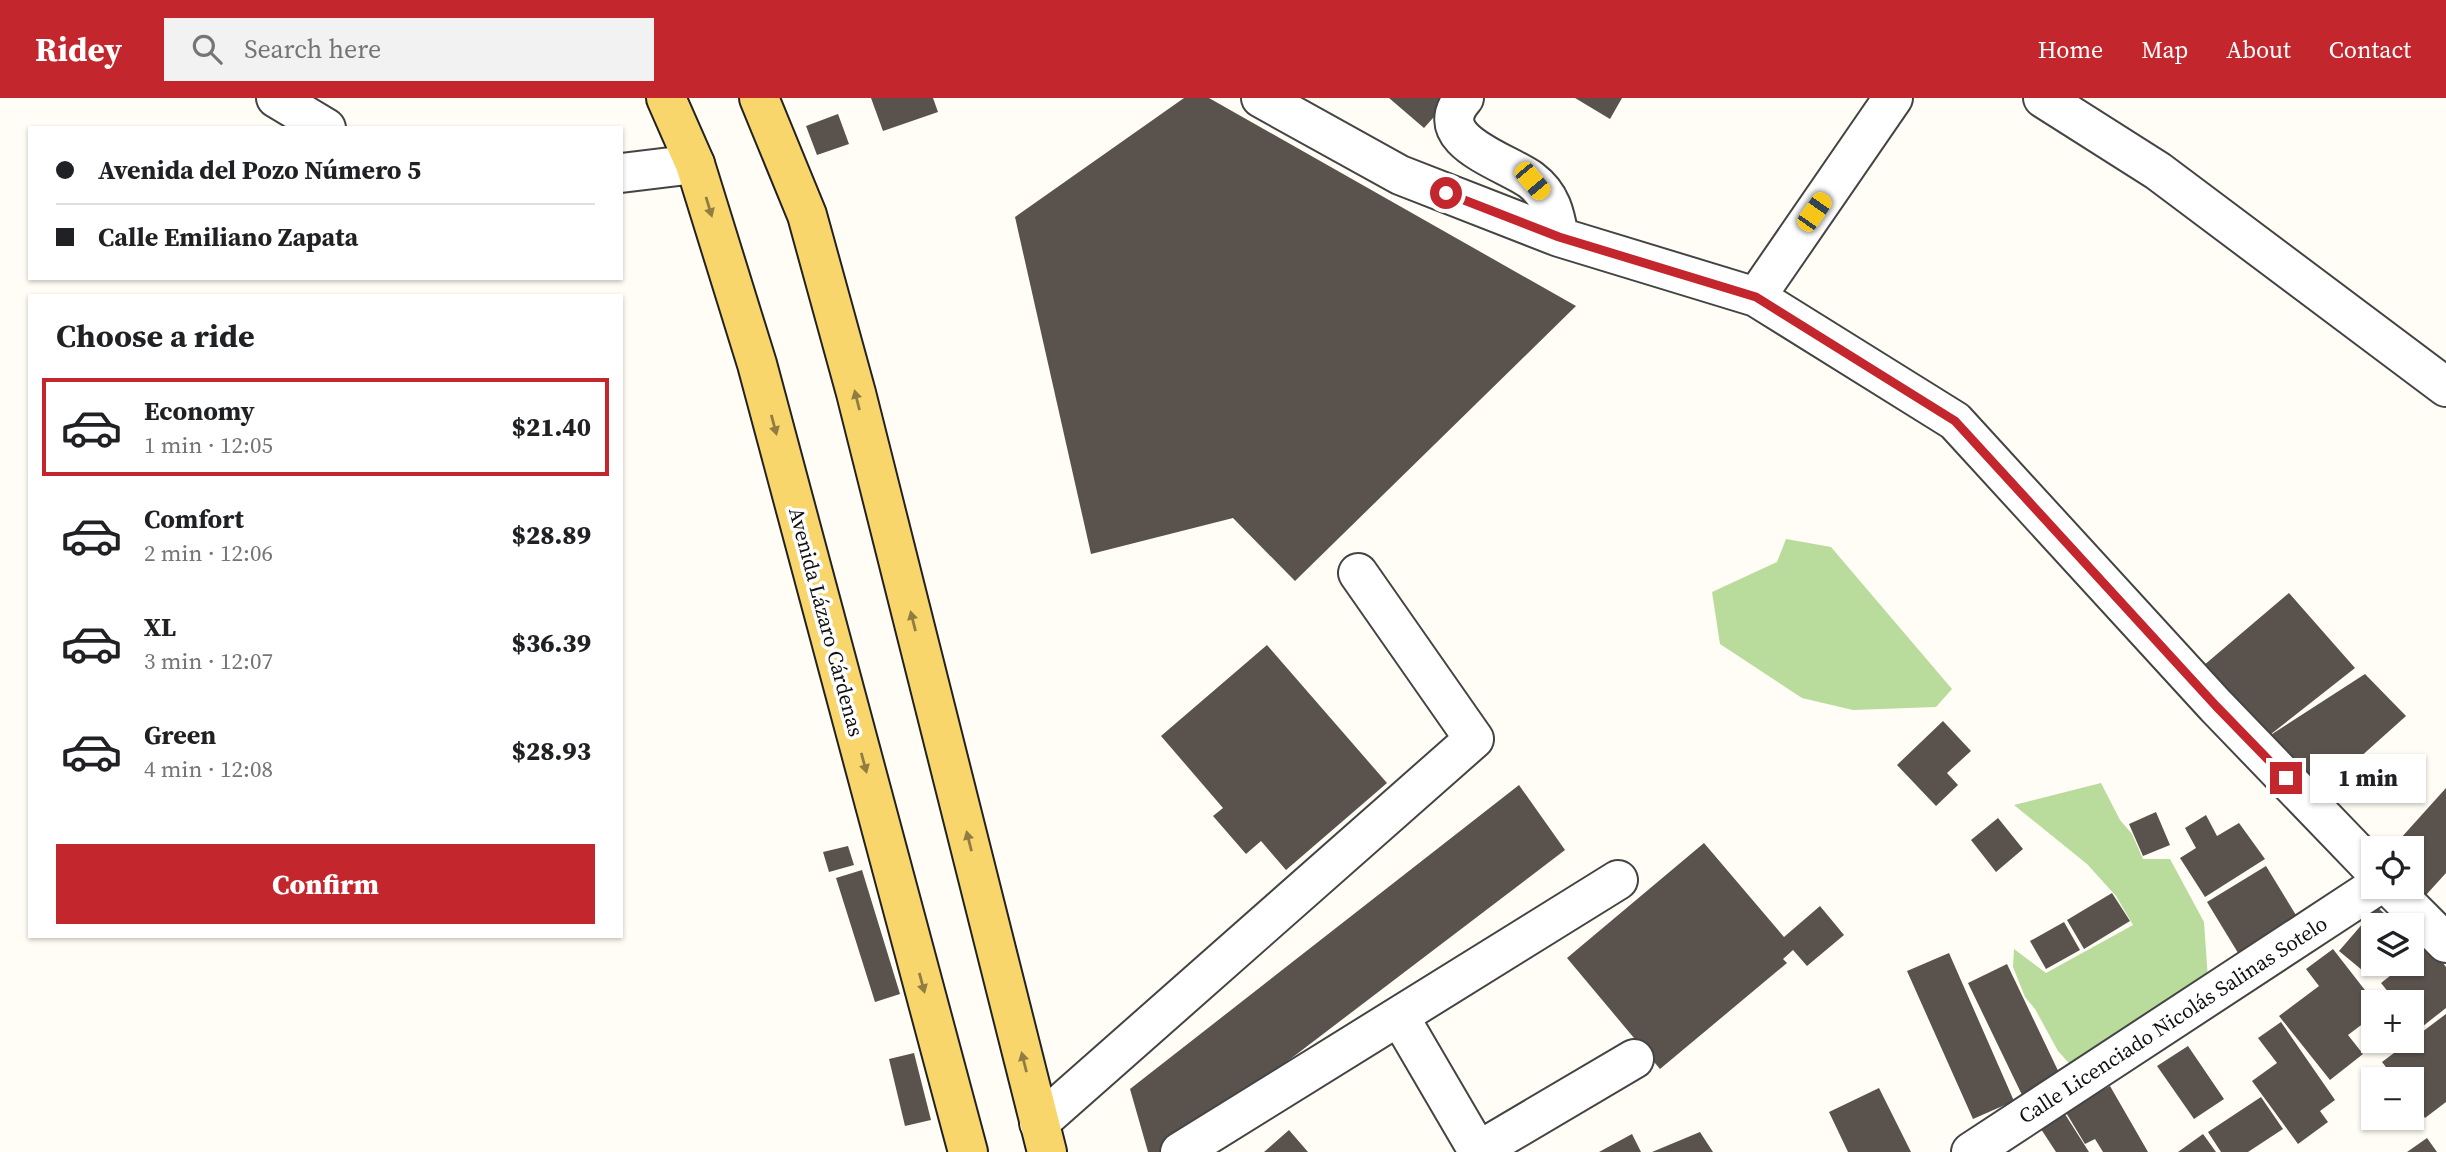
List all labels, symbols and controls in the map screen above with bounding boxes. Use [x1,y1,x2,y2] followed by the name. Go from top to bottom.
[164,18,654,81] search box
[35,27,122,72] text: Ridey
[188,30,226,68] icon: search
[244,31,381,67] text: Search here
[2038,33,2103,66] text: Home
[2141,33,2188,66] text: Map
[2226,33,2291,66] text: About
[2329,33,2411,66] text: Contact
[98,152,421,188] text: Avenida del Pozo Número 5
[1511,158,1554,204] car
[1430,177,1462,209] route start
[1794,189,1835,235] car
[704,197,714,218] one-way arrow
[98,219,358,255] text: Calle Emiliano Zapata
[56,314,255,358] text: Choose a ride
[852,389,862,410] one-way arrow
[144,393,255,429] text: Economy
[60,396,123,459] icon: car
[512,409,591,445] text: $21.40
[769,415,779,436] one-way arrow
[144,429,273,461] text: 1 min · 12:05
[144,501,244,537] text: Comfort
[60,504,123,567] icon: car
[782,504,871,740] street label: Avenida Lázaro Cárdenas
[512,517,591,553] text: $28.89
[144,537,273,569] text: 2 min · 12:06
[144,609,176,645] text: XL
[907,610,918,632] one-way arrow
[60,612,123,675] icon: car
[512,625,591,661] text: $36.39
[144,645,273,677] text: 3 min · 12:07
[144,717,216,753] text: Green
[60,720,123,783] icon: car
[512,733,591,769] text: $28.93
[859,752,870,774] one-way arrow
[144,753,273,785] text: 4 min · 12:08
[2310,754,2426,802] callout: 1 min
[2270,762,2302,794] route end
[2338,762,2398,794] text: 1 min
[963,830,974,852] one-way arrow
[2361,836,2424,1130] map controls
[2361,836,2424,899] button: locate
[56,844,595,924] button: Confirm
[2013,909,2333,1130] street label: Calle Licenciado Nicolás Salinas Sotelo
[2361,913,2424,976] button: layers
[918,973,928,994] one-way arrow
[2361,990,2424,1053] button: +
[1018,1051,1029,1073] one-way arrow
[2361,1067,2424,1130] button: −

